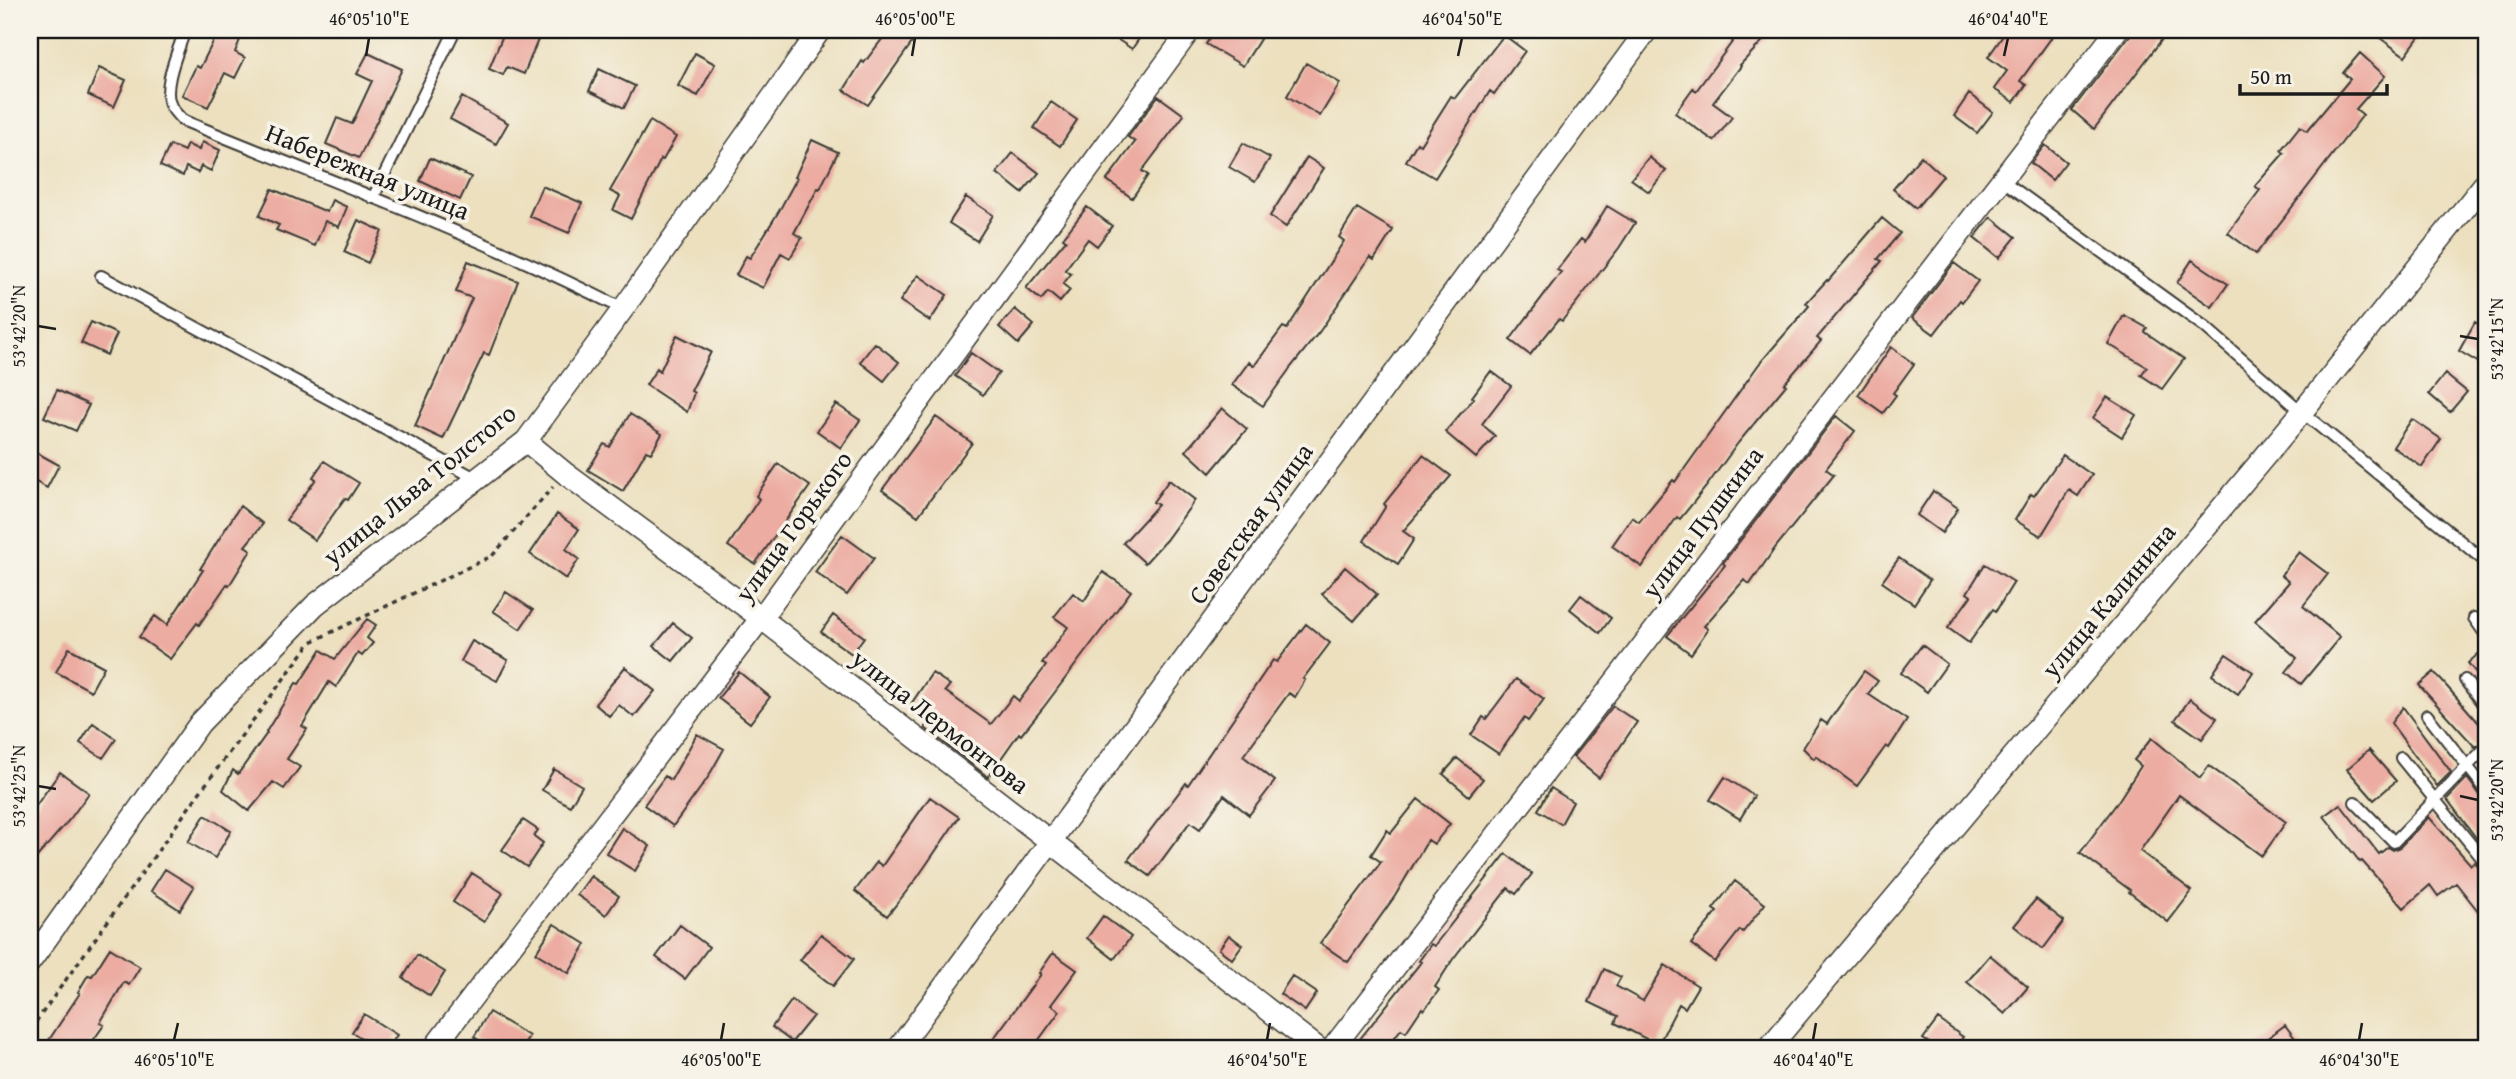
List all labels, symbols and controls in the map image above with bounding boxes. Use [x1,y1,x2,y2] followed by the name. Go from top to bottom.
[329,5,409,32] text: 46°05'10"E
[875,5,955,32] text: 46°05'00"E
[1422,5,1502,32] text: 46°04'50"E
[1968,5,2048,32] text: 46°04'40"E
[2240,52,2386,96] scale bar
[2250,61,2292,92] text: 50 m
[260,112,476,230] street label: Набережная улица
[5,284,32,367] text: 53°42'20"N
[2483,297,2510,380] text: 53°42'15"N
[313,394,524,575] street label: улица Льва Толстого
[1178,434,1322,612] street label: Советская улица
[1631,437,1773,607] street label: улица Пушкина
[724,442,861,611] street label: улица Горького
[2031,513,2185,687] street label: улица Калинина
[843,638,1039,803] street label: улица Лермонтова
[5,744,32,827] text: 53°42'25"N
[2483,758,2510,841] text: 53°42'20"N
[134,1046,214,1073] text: 46°05'10"E
[681,1046,761,1073] text: 46°05'00"E
[1227,1046,1307,1073] text: 46°04'50"E
[1773,1046,1853,1073] text: 46°04'40"E
[2319,1046,2399,1073] text: 46°04'30"E

